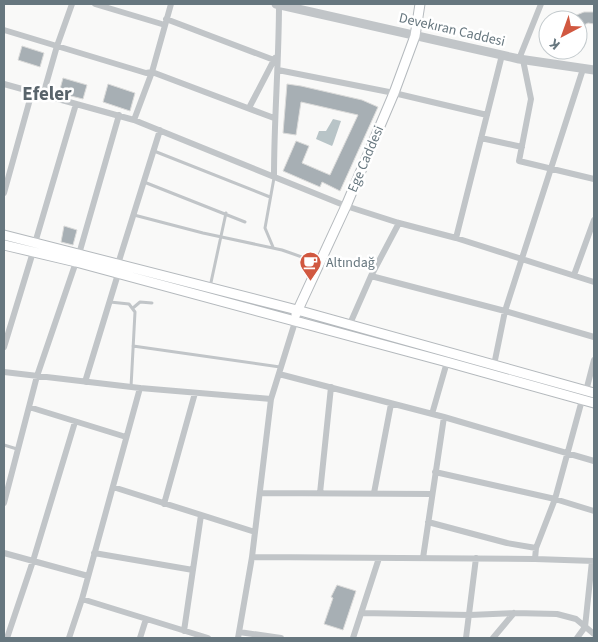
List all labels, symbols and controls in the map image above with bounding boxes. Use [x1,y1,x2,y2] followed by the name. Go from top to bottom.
[397,8,507,52] street label: Devekıran Caddesi
[538,10,588,60] north arrow
[545,33,565,54] text: K
[22,81,72,108] district label: Efeler
[343,122,389,196] street label: Ege Caddesi
[298,251,322,282] cafe icon: Altındağ
[326,253,375,273] place label: Altındağ

